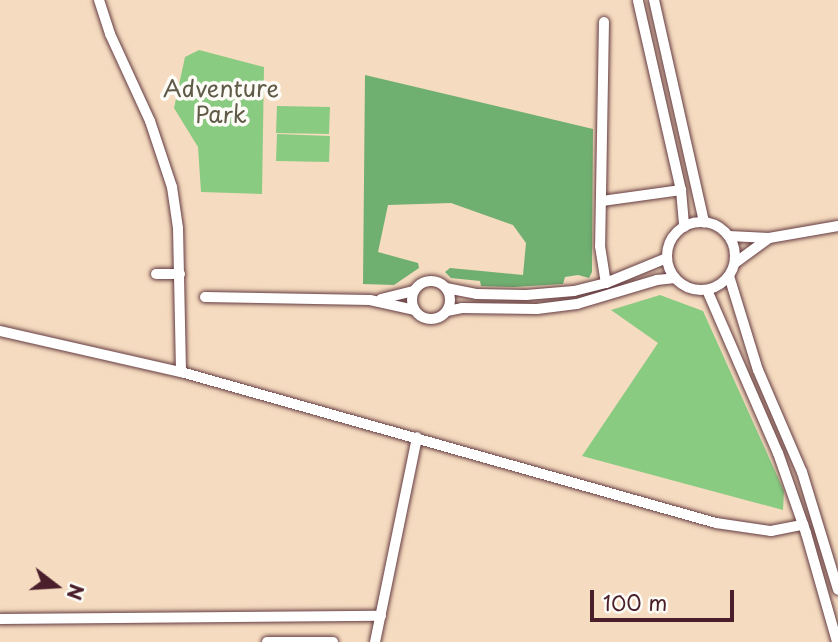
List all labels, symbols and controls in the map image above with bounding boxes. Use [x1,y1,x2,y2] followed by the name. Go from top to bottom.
[163,74,279,128] park label: Adventure Park
[21,551,91,621] north arrow
[593,576,736,620] scale bar
[60,581,92,603] text: N
[603,586,667,618] text: 100 m

